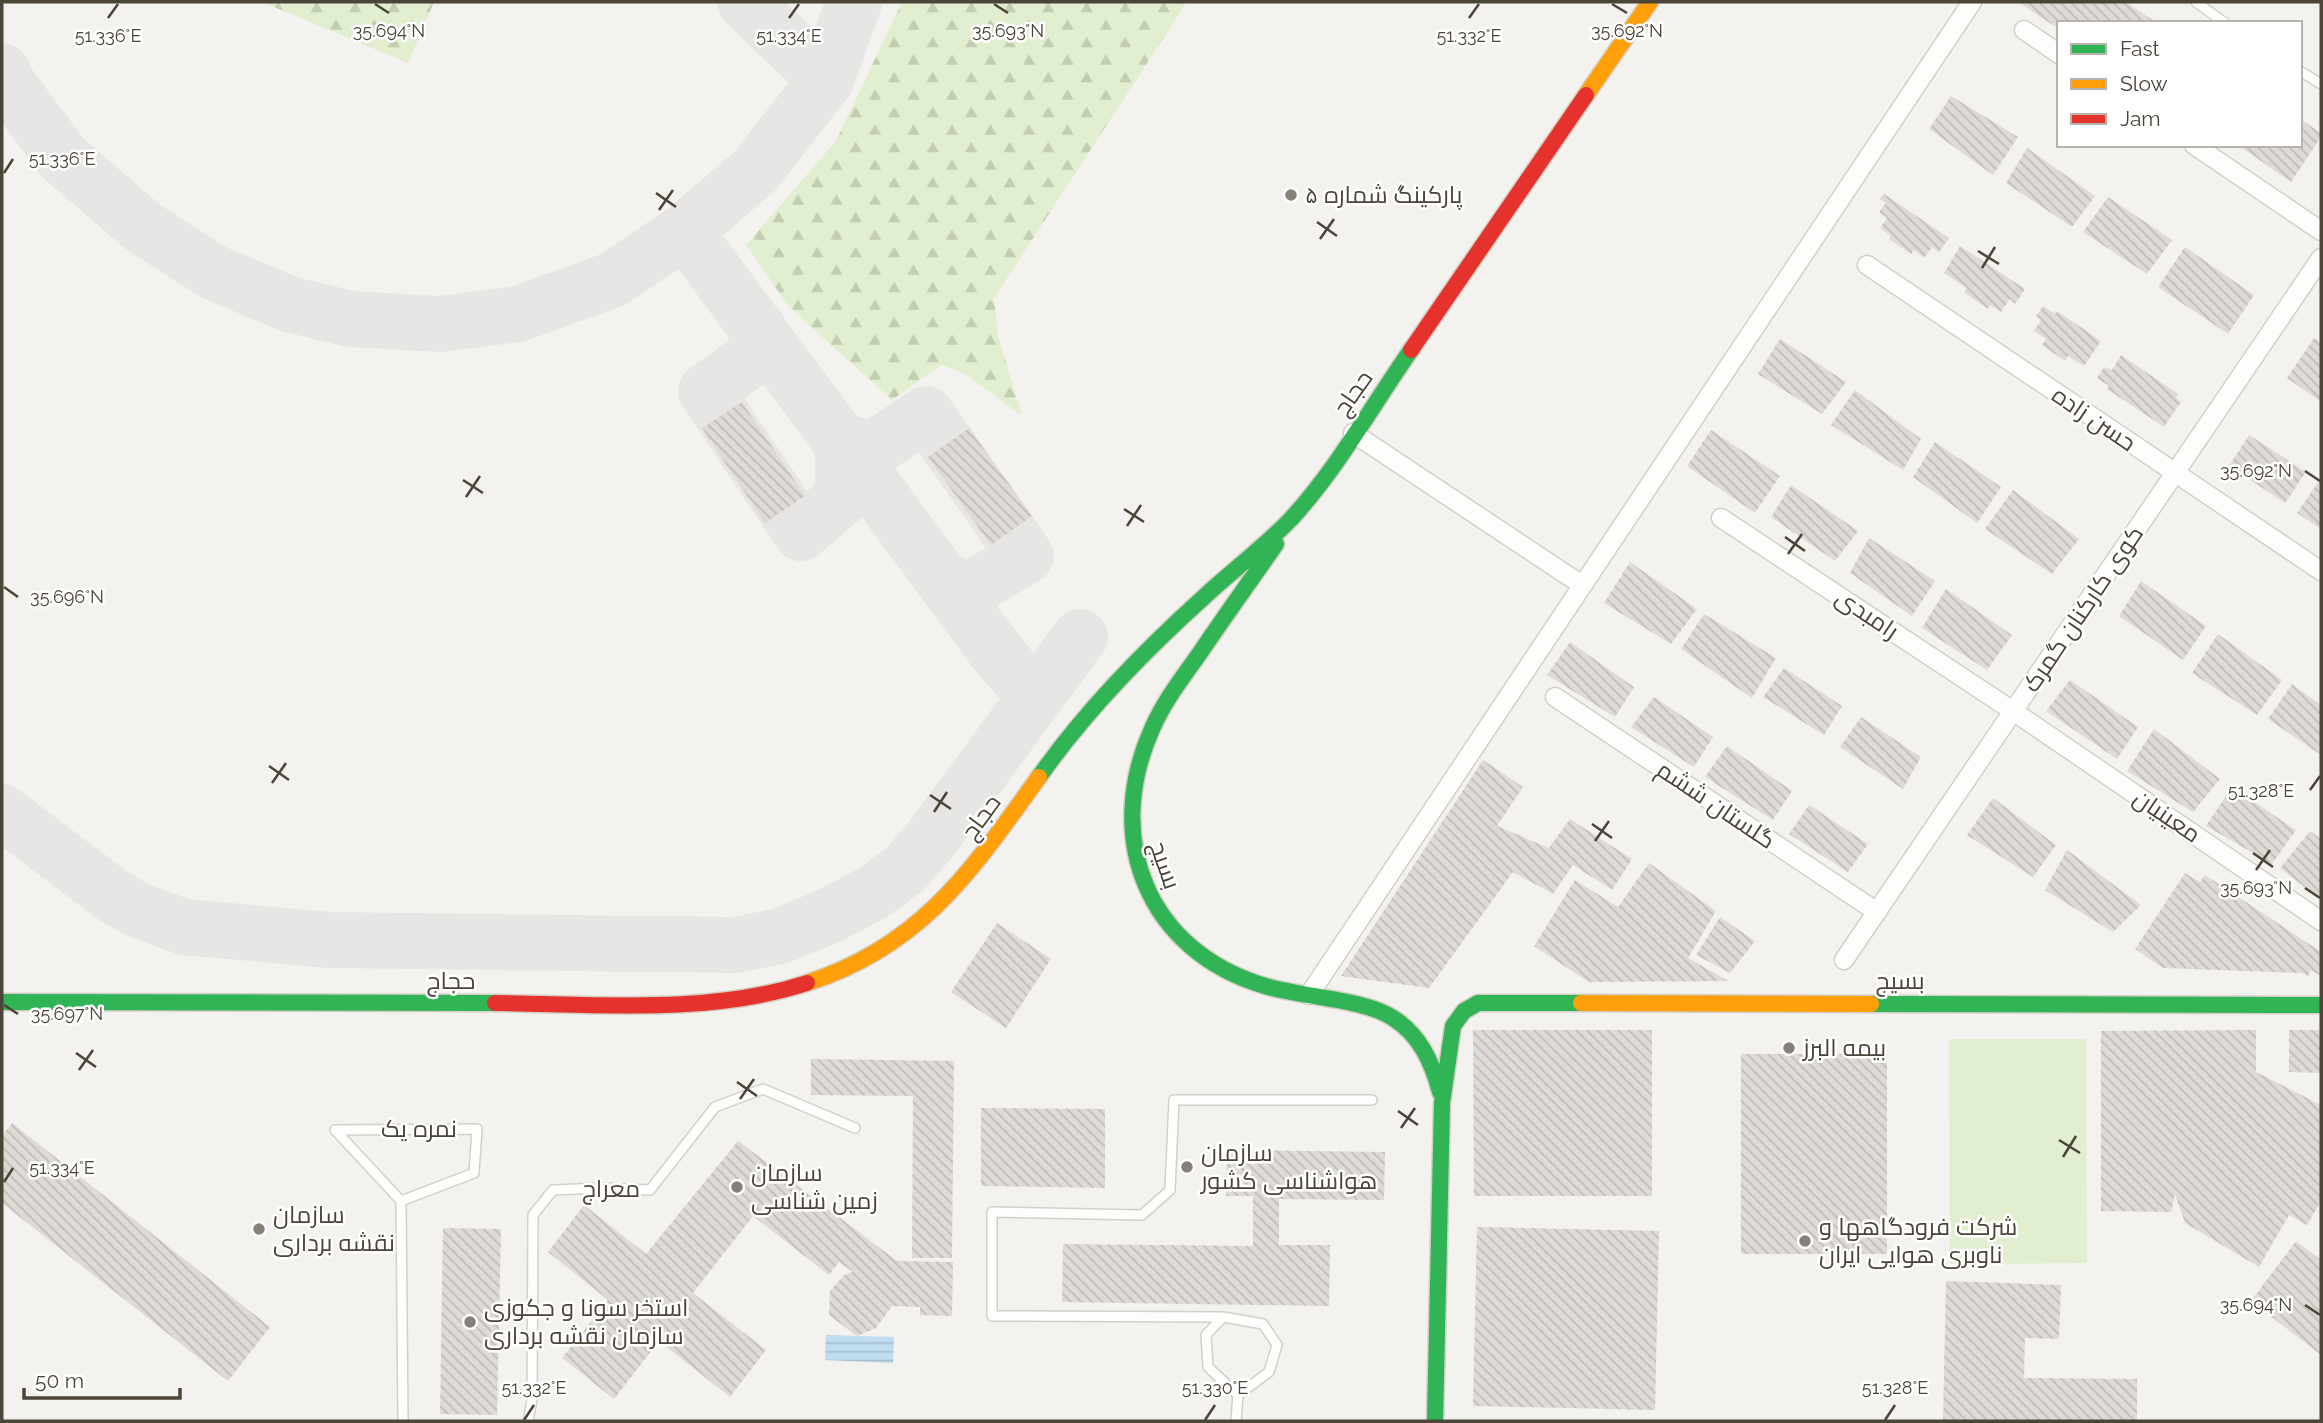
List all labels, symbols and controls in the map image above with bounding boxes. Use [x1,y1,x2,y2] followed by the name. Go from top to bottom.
[353,20,425,41] text: 35.694°N
[972,20,1044,41] text: 35.693°N
[1591,20,1663,41] text: 35.692°N
[2057,21,2302,147] legend
[75,25,141,46] text: 51.336°E
[756,25,822,46] text: 51.334°E
[1436,25,1502,46] text: 51.332°E
[2120,36,2160,61] text: Fast
[2120,71,2168,96] text: Slow
[2120,106,2161,131] text: Jam
[29,148,95,169] text: 51.336°E
[1305,180,1463,211] place label: پارکینگ شماره ۵
[1283,187,1299,203] marker: پارکینگ شماره ۵
[1327,364,1380,422] street label: حجاج
[2047,380,2142,457] street label: حسن زاده
[2220,460,2292,481] text: 35.692°N
[2016,520,2149,697] street label: کوی کارکنان گمرک
[1830,582,1904,645] street label: رامبدی
[30,586,104,607] text: 35.696°N
[1650,754,1781,857] street label: گلستان ششم
[2228,780,2294,801] text: 51.328°E
[2128,783,2206,849] street label: معینیان
[955,788,1008,846] street label: حجاج
[1142,837,1187,893] street label: بسیج
[2220,877,2292,898] text: 35.693°N
[427,966,475,997] street label: حجاج
[1875,966,1925,997] street label: بسیج
[31,1003,103,1024] text: 35.697°N
[1801,1033,1886,1062] place label: بیمه البرز
[1781,1040,1797,1056] marker: بیمه البرز
[381,1114,457,1143] street label: نمره یک
[1199,1138,1377,1195] place label: سازمان هواشناسی کشور
[29,1157,95,1178] text: 51.334°E
[751,1158,878,1215] place label: سازمان زمین شناسی
[1179,1159,1195,1175] marker: سازمان هواشناسی کشور
[582,1174,640,1205] street label: معراج
[729,1179,745,1195] marker: سازمان زمین شناسی
[273,1200,395,1257] place label: سازمان نقشه برداری
[1819,1212,2017,1269] place label: شرکت فرودگاهها و ناوبری هوایی ایران
[251,1221,267,1237] marker: سازمان نقشه برداری
[1797,1233,1813,1249] marker: شرکت فرودگاهها و ناوبری هوایی ایران
[484,1293,688,1350] place label: استخر سونا و جکوزی سازمان نقشه برداری
[2220,1294,2292,1315] text: 35.694°N
[462,1314,478,1330] marker: استخر سونا و جکوزی سازمان نقشه برداری
[24,1356,180,1400] scale bar
[35,1368,84,1393] text: 50 m
[501,1377,567,1398] text: 51.332°E
[1182,1377,1248,1398] text: 51.330°E
[1862,1377,1928,1398] text: 51.328°E

